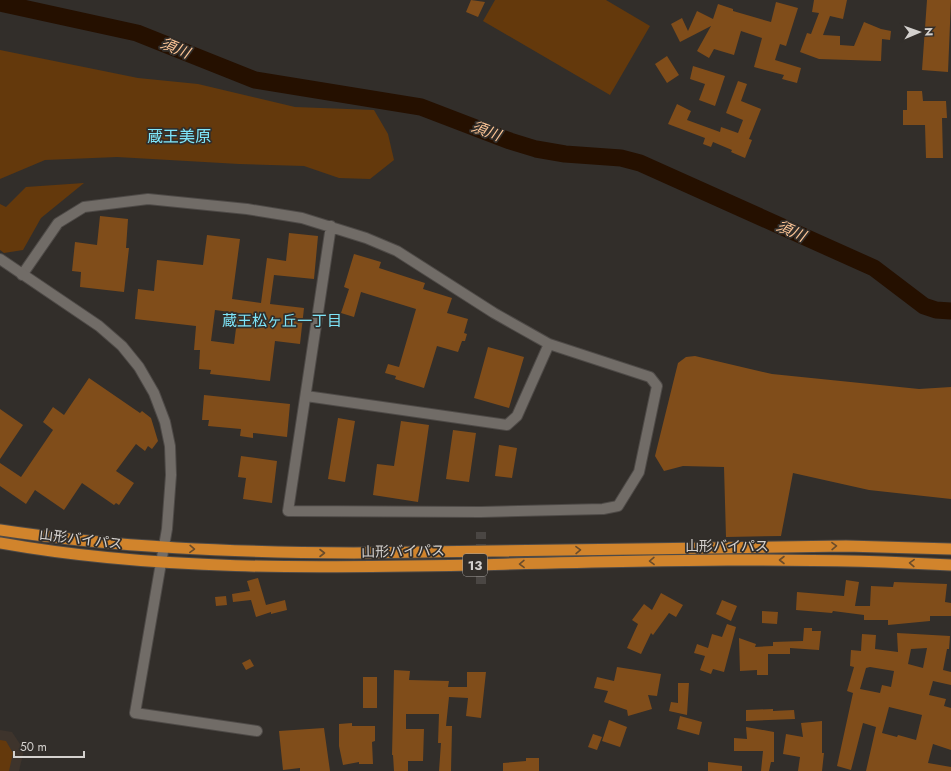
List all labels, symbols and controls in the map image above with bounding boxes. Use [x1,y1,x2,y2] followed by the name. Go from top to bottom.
[899,12,939,52] north arrow
[921,27,937,36] text: N
[157,32,195,65] water label: 須川
[468,116,506,147] water label: 須川
[147,125,211,148] district label: 蔵王美原
[773,215,811,248] water label: 須川
[222,310,342,332] district label: 蔵王松ヶ丘一丁目
[38,524,124,554] street label: 山形バイパス
[685,536,769,556] street label: 山形バイパス
[361,540,445,562] street label: 山形バイパス
[831,542,837,550] one-way arrow
[189,545,195,554] one-way arrow
[575,546,581,555] one-way arrow
[319,549,325,557] one-way arrow
[463,554,487,576] road number: 13
[779,556,785,564] one-way arrow
[649,557,655,566] one-way arrow
[519,559,525,568] one-way arrow
[909,559,915,567] one-way arrow
[14,733,84,759] scale bar
[20,738,47,756] text: 50 m

